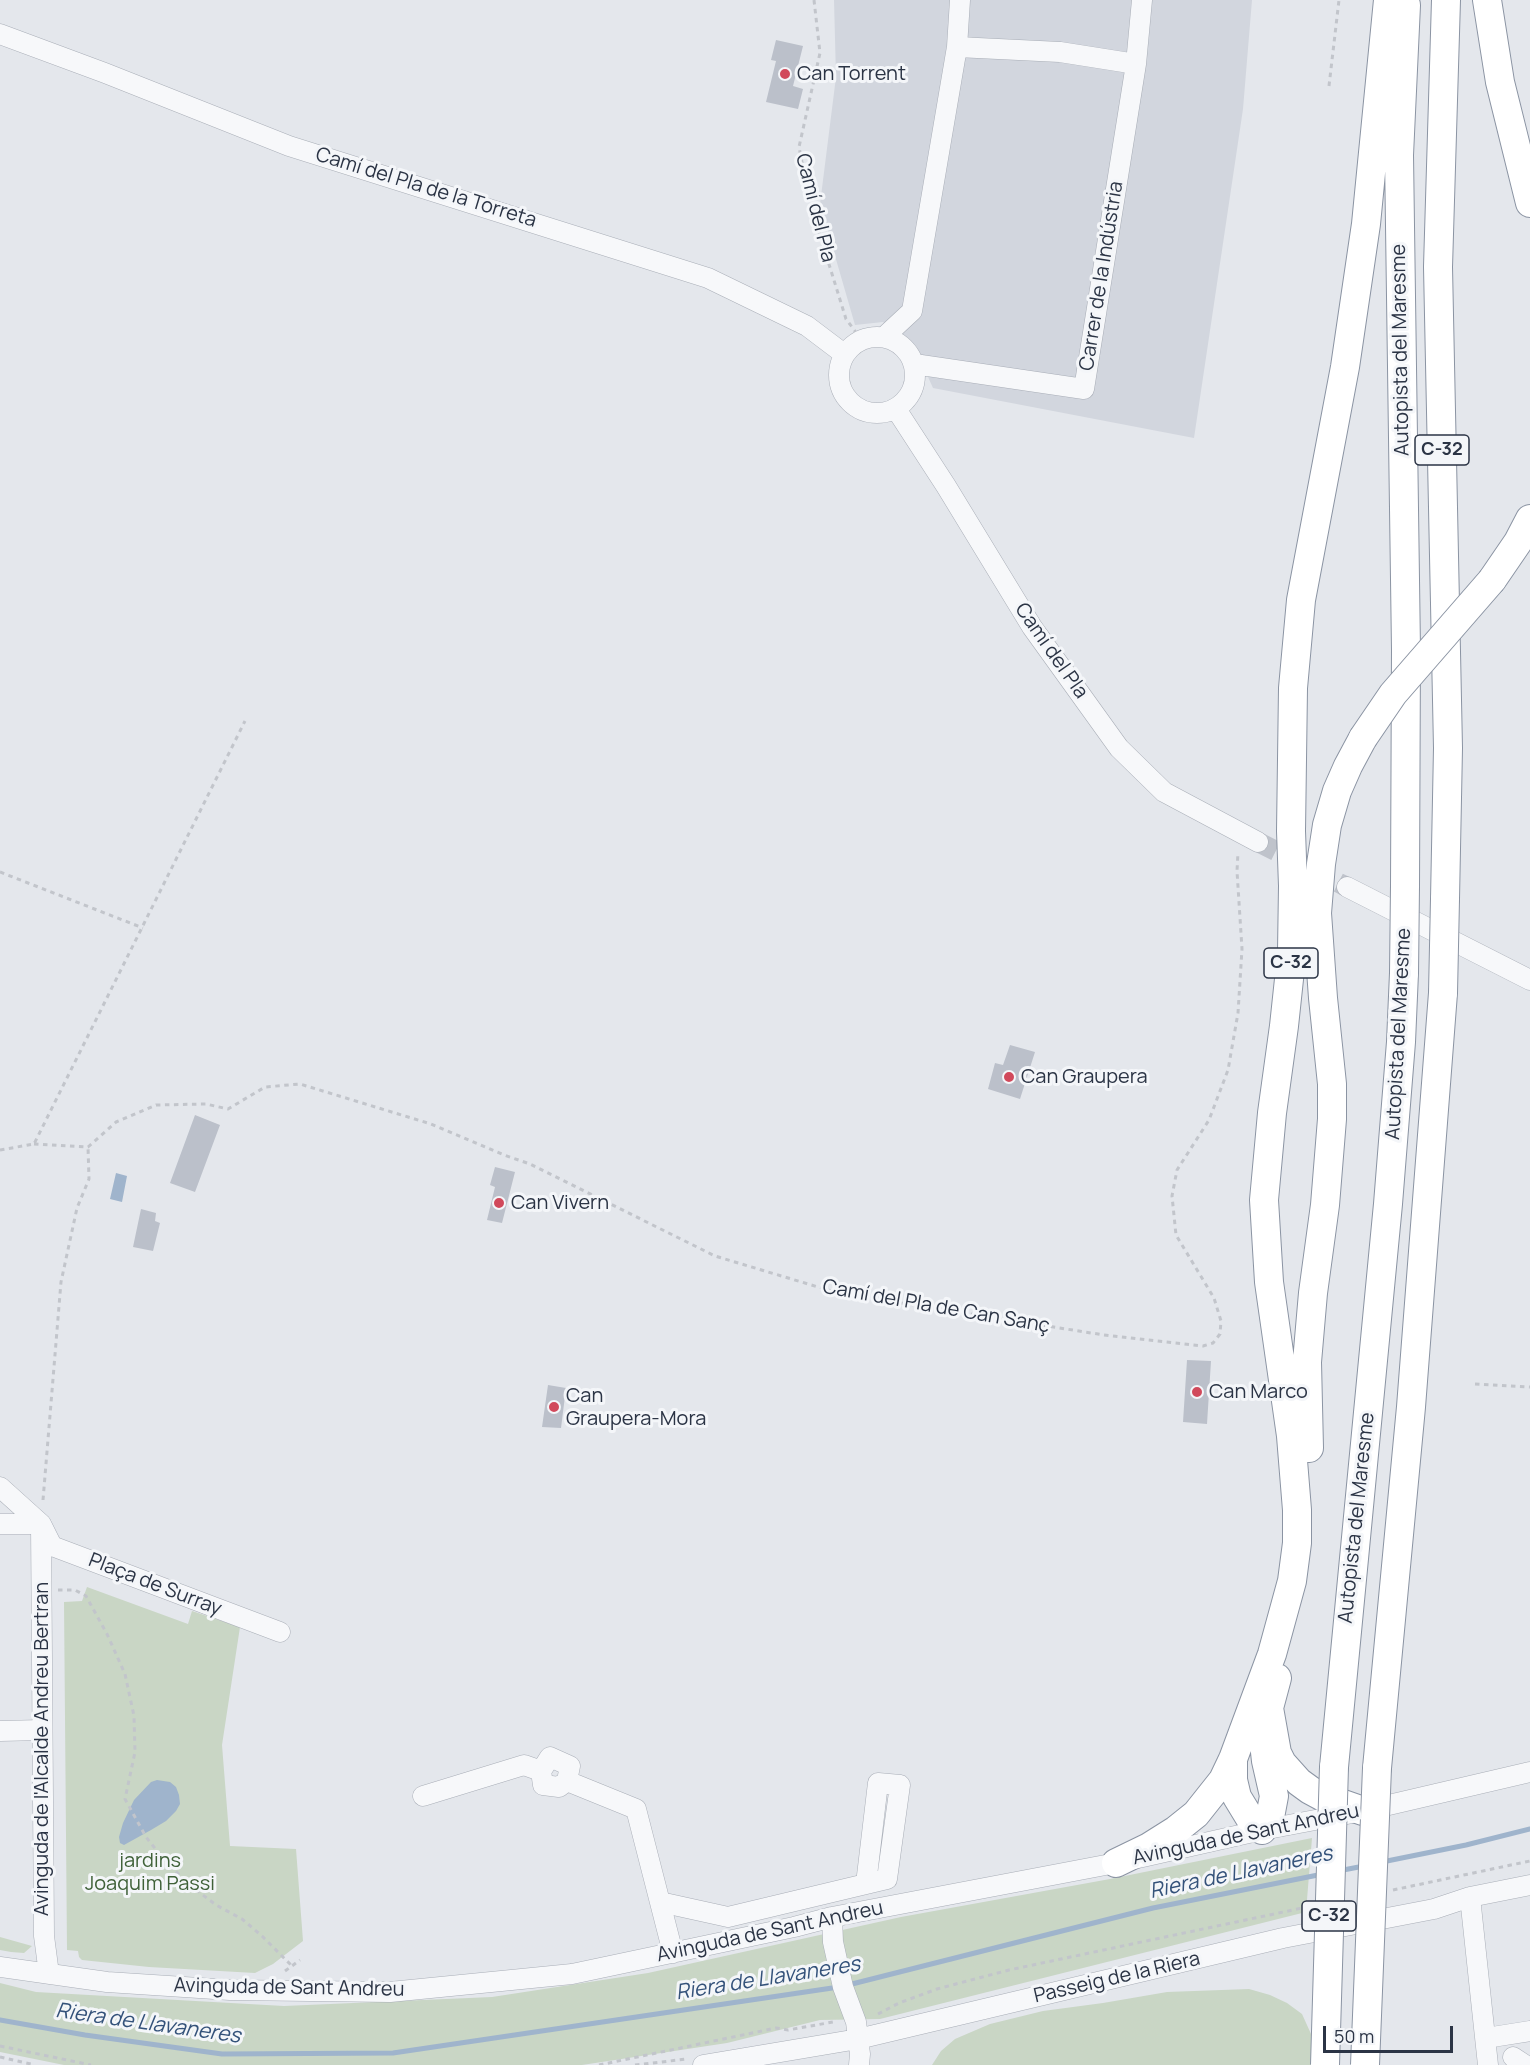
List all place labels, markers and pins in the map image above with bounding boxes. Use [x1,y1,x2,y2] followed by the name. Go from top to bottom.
[797,62,906,86] place label: Can Torrent
[778,67,792,81] marker: Can Torrent
[1021,1065,1148,1089] place label: Can Graupera
[1002,1070,1016,1084] marker: Can Graupera
[511,1191,609,1215] place label: Can Vivern
[492,1196,506,1210] marker: Can Vivern
[1209,1380,1308,1404] place label: Can Marco
[566,1384,706,1431] place label: Can Graupera-Mora
[1190,1385,1204,1399] marker: Can Marco
[547,1400,561,1414] marker: Can Graupera-Mora

